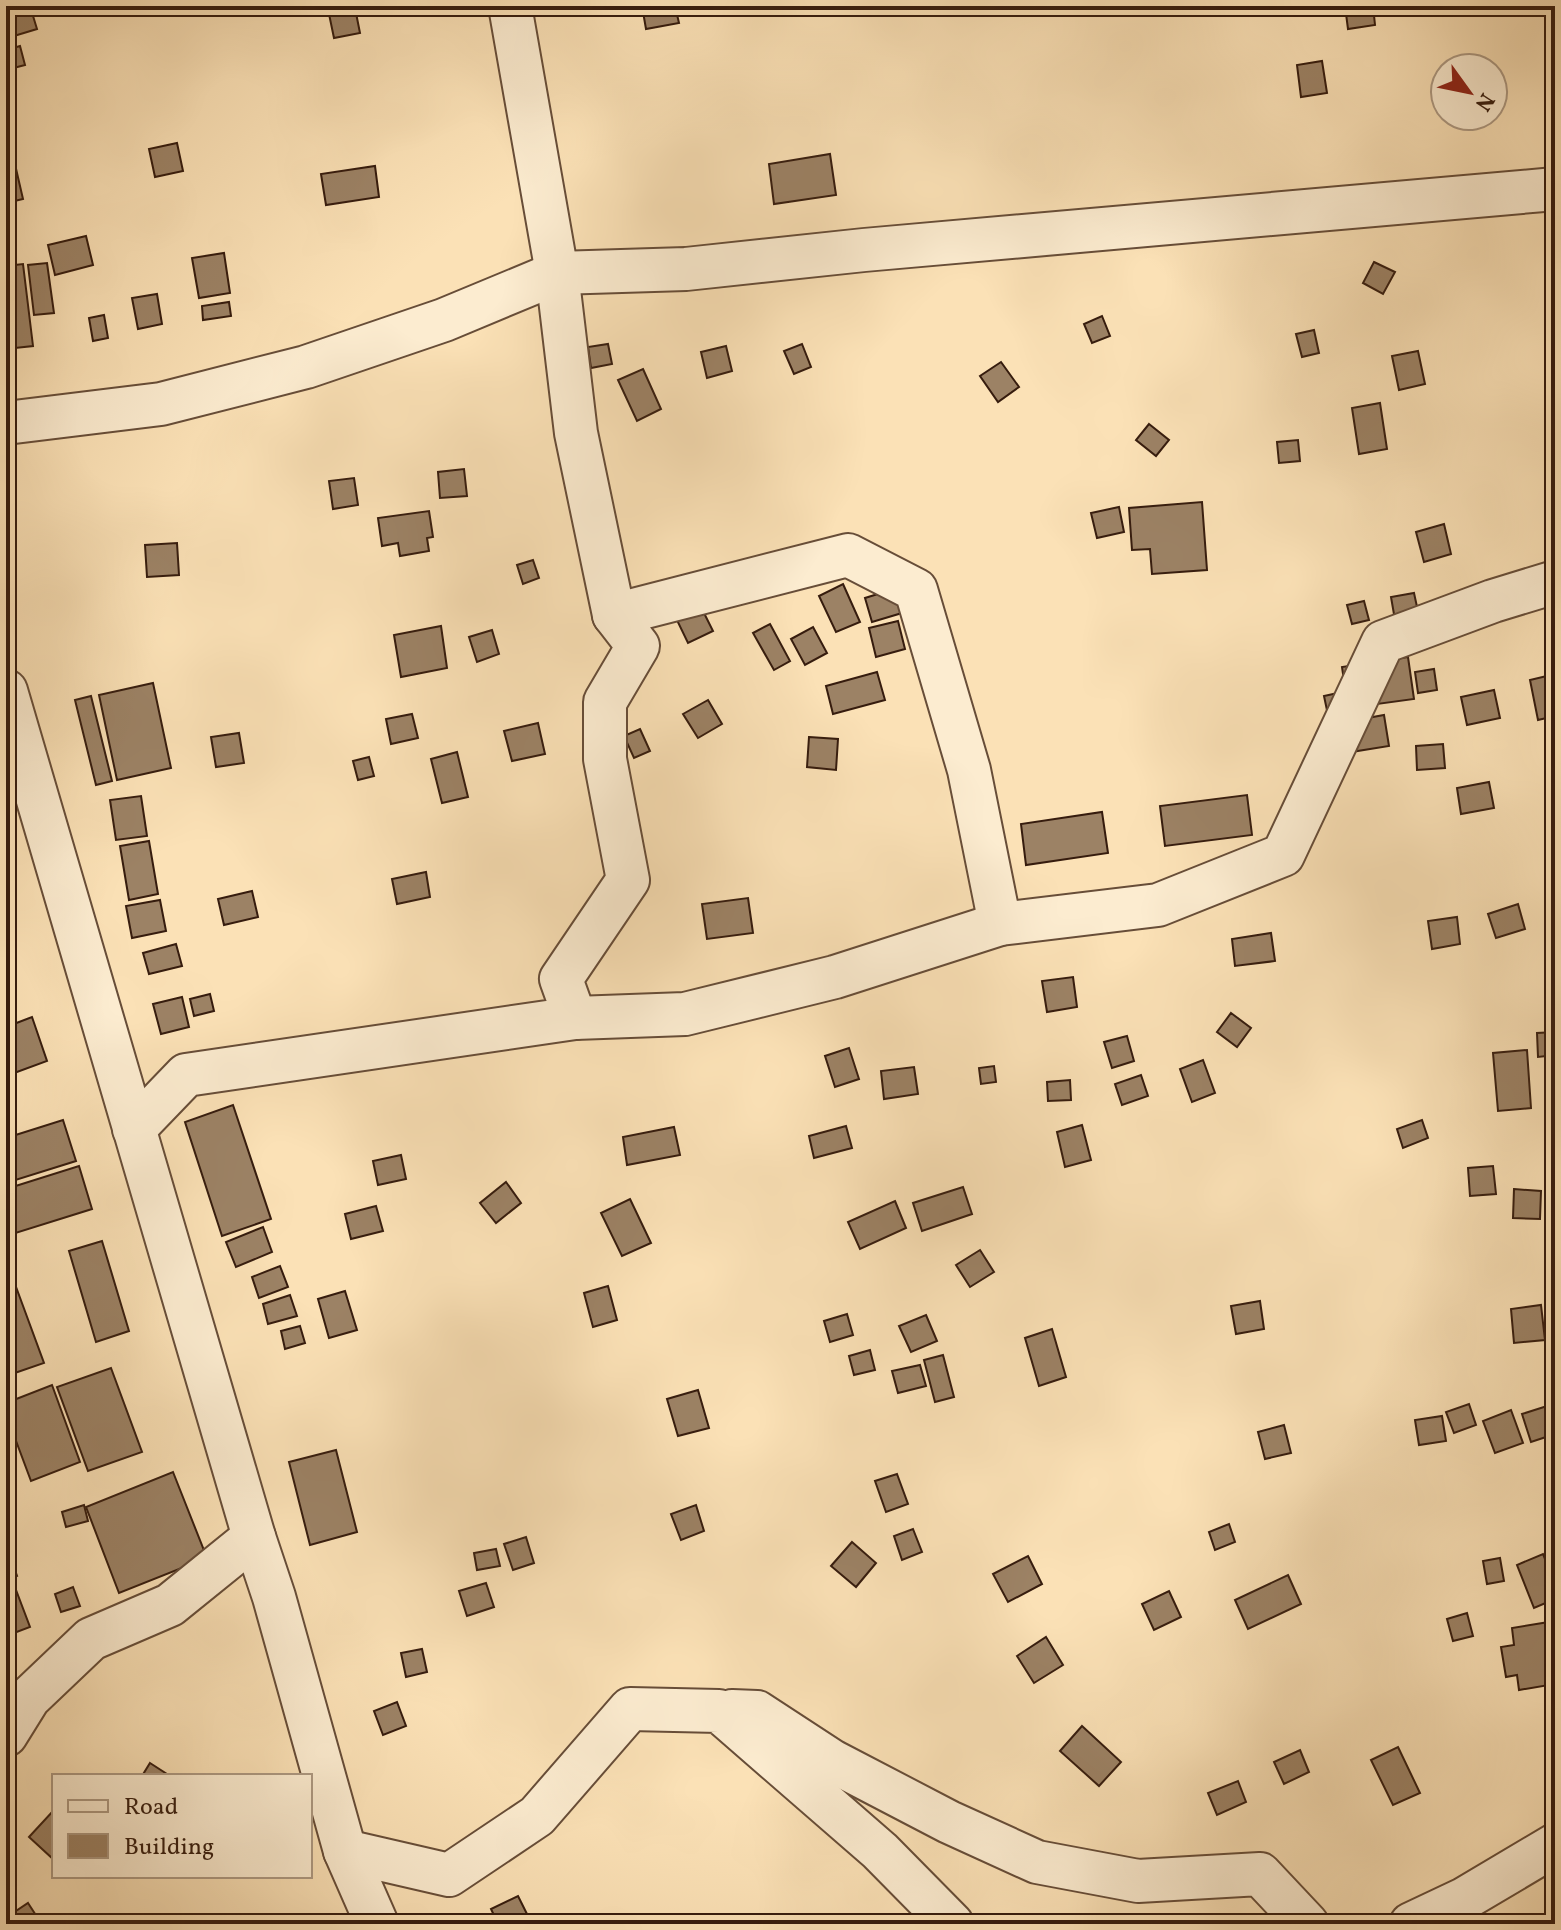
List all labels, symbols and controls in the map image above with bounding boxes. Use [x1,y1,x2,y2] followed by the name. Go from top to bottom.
[1429,52,1509,132] north arrow
[1466,86,1501,117] text: N
[52,1774,312,1878] legend
[124,1791,178,1825] text: Road
[124,1831,214,1865] text: Building

